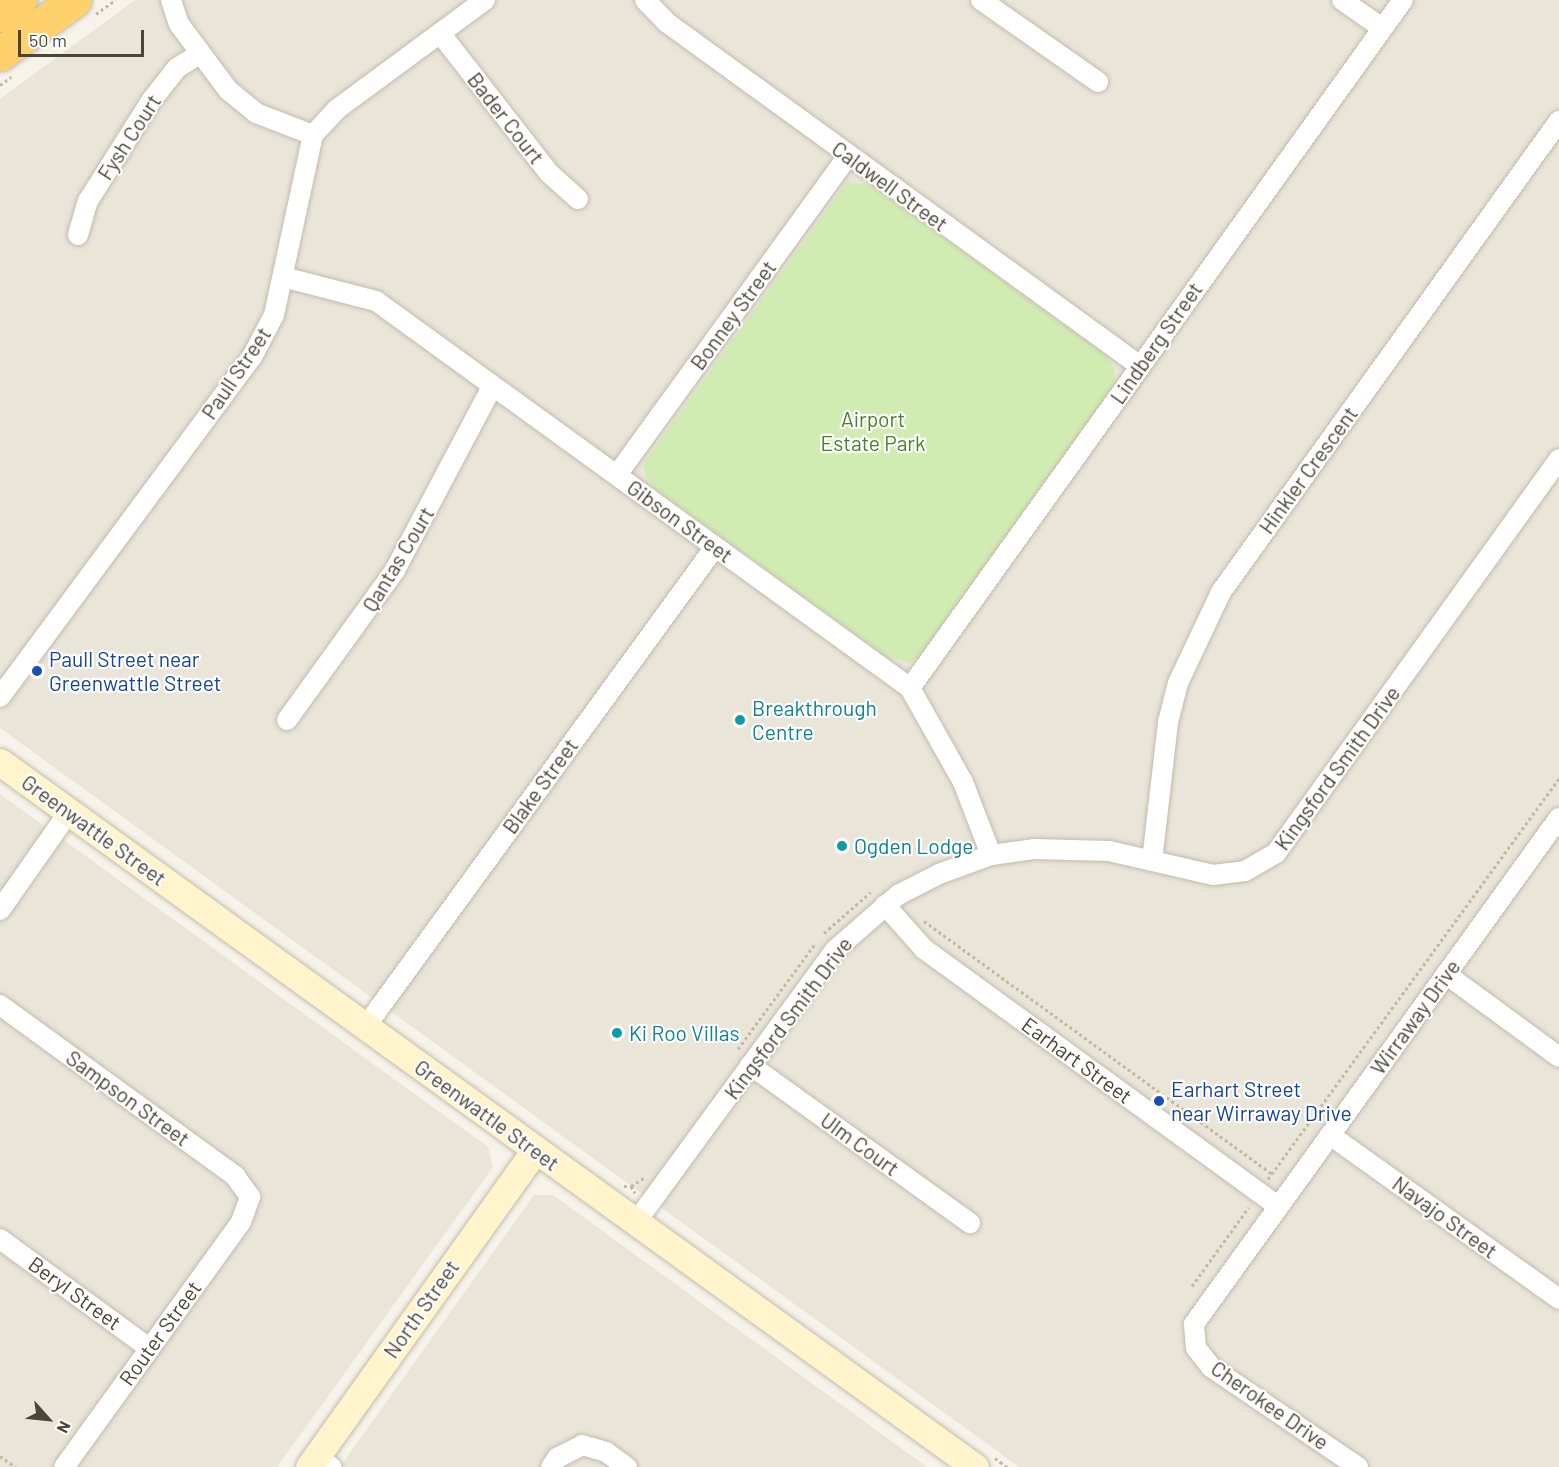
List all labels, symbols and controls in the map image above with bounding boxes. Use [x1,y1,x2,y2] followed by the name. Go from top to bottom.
[21,18,147,56] scale bar
[29,29,67,51] text: 50 m
[462,67,550,169] street label: Bader Court
[92,90,166,184] street label: Fysh Court
[827,136,953,236] street label: Caldwell Street
[685,255,781,375] street label: Bonney Street
[1105,277,1207,409] street label: Lindberg Street
[196,322,276,424] street label: Paull Street
[1253,401,1363,539] street label: Hinkler Crescent
[820,406,926,456] park label: Airport Estate Park
[622,474,738,568] street label: Gibson Street
[357,502,439,616] street label: Qantas Court
[49,646,221,696] place label: Paull Street near Greenwattle Street
[30,664,44,678] marker: Paull Street near Greenwattle Street
[1269,681,1405,855] street label: Kingsford Smith Drive
[752,695,877,745] place label: Breakthrough Centre
[733,713,747,727] marker: Breakthrough Centre
[497,733,583,839] street label: Blake Street
[17,769,171,891] street label: Greenwattle Street
[854,833,974,859] place label: Ogden Lodge
[835,839,849,853] marker: Ogden Lodge
[719,932,857,1104] street label: Kingsford Smith Drive
[1365,955,1465,1079] street label: Wirraway Drive
[1017,1012,1137,1108] street label: Earhart Street
[629,1020,739,1046] place label: Ki Roo Villas
[610,1026,624,1040] marker: Ki Roo Villas
[61,1045,195,1151] street label: Sampson Street
[410,1054,564,1176] street label: Greenwattle Street
[1171,1076,1352,1126] place label: Earhart Street near Wirraway Drive
[1152,1094,1166,1108] marker: Earhart Street near Wirraway Drive
[816,1107,904,1181] street label: Ulm Court
[1388,1171,1502,1263] street label: Navajo Street
[24,1251,126,1335] street label: Beryl Street
[378,1255,464,1363] street label: North Street
[114,1276,206,1390] street label: Router Street
[1206,1355,1334,1455] street label: Cherokee Drive
[18,1389,78,1449] north arrow
[54,1418,75,1436] text: N

